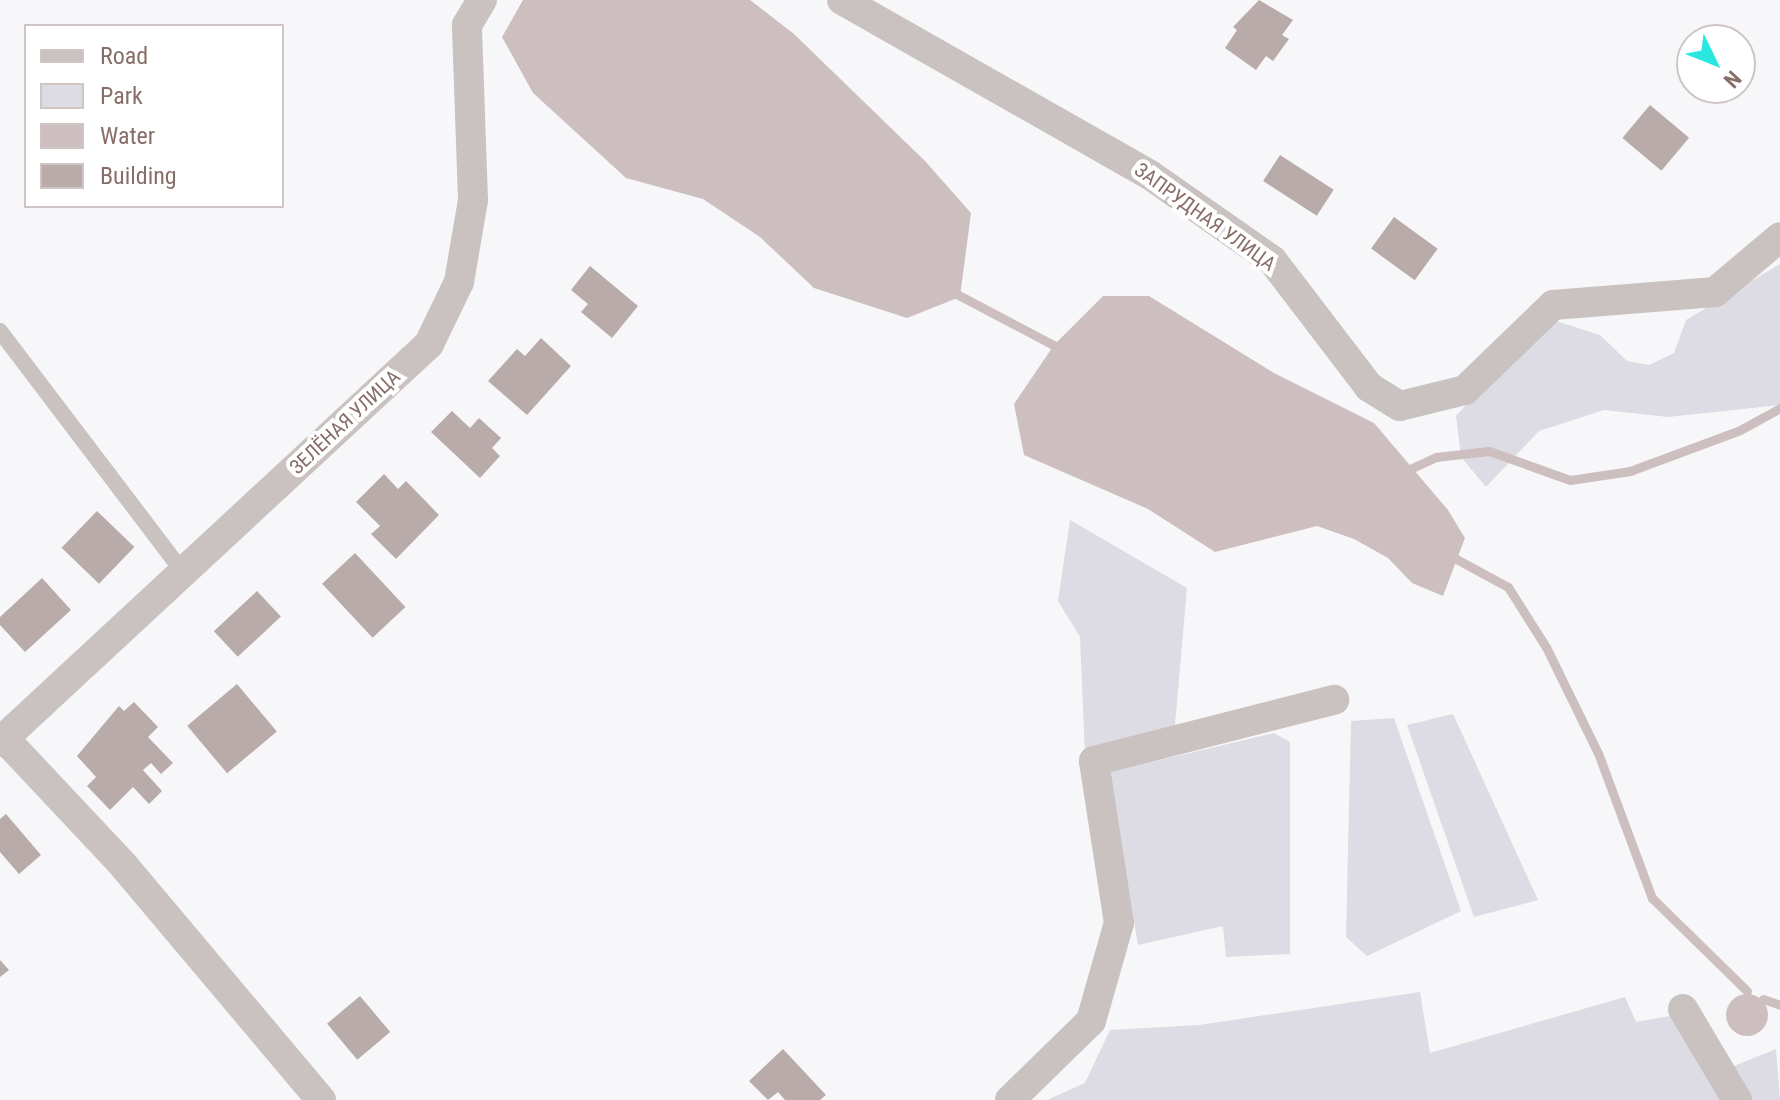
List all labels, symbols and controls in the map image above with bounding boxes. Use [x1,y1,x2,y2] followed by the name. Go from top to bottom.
[24,24,284,208] legend
[1676,24,1756,104] north arrow
[100,42,148,70] text: Road
[1719,66,1746,93] text: N
[100,82,143,110] text: Park
[100,122,155,150] text: Water
[1130,158,1280,276] street label: ЗАПРУДНАЯ УЛИЦА
[100,162,177,190] text: Building
[285,365,405,479] street label: ЗЕЛЁНАЯ УЛИЦА

